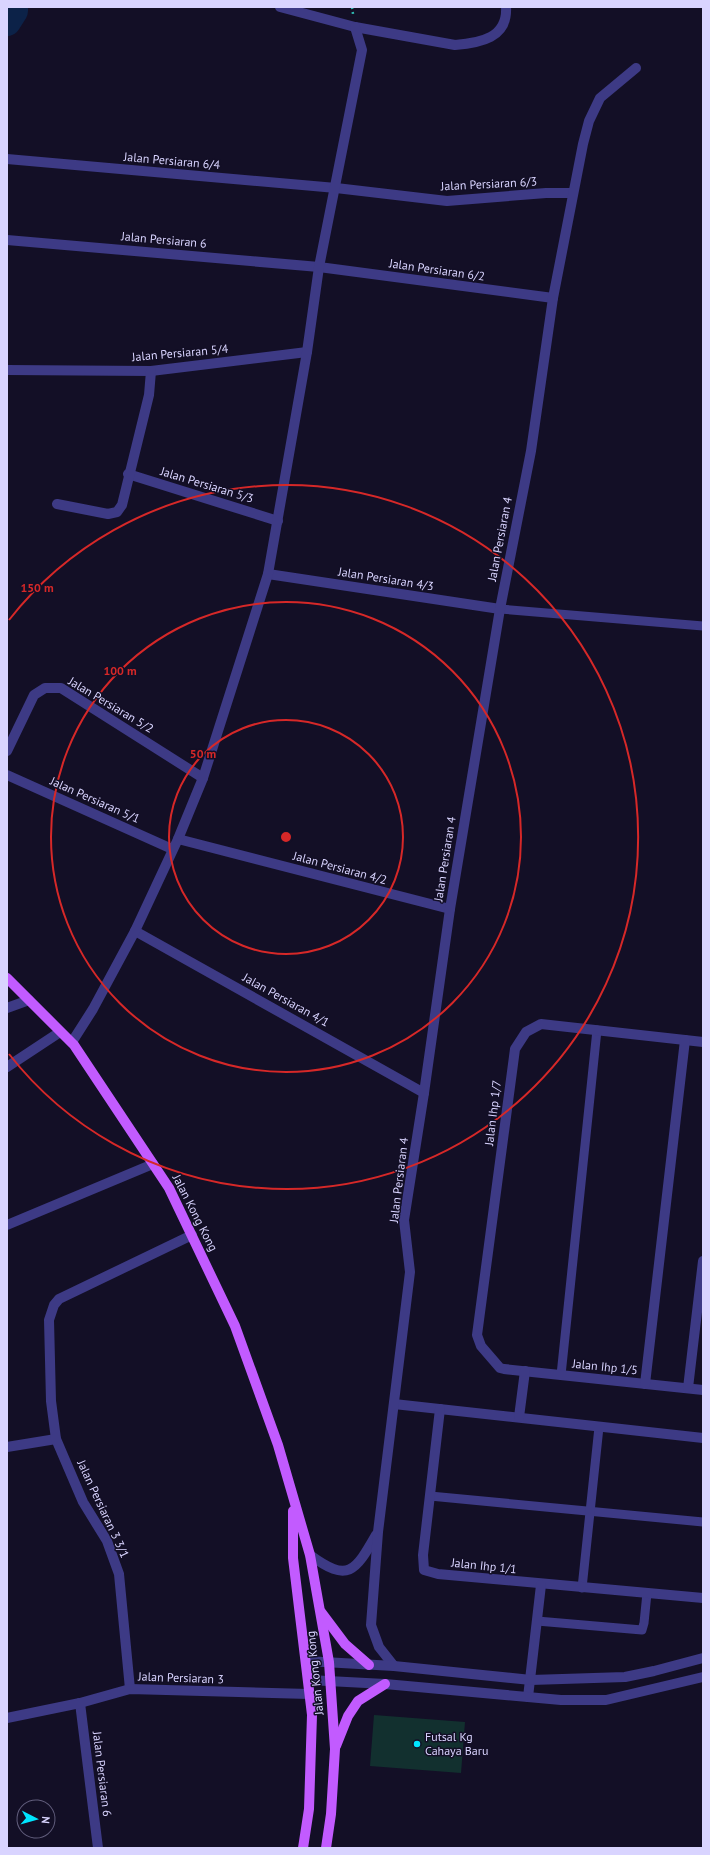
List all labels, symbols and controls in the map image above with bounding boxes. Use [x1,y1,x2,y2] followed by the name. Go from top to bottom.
[122,149,221,172] street label: Jalan Persiaran 6/4
[439,173,538,194] street label: Jalan Persiaran 6/3
[120,228,207,251] street label: Jalan Persiaran 6
[387,255,486,284] street label: Jalan Persiaran 6/2
[130,341,229,364] street label: Jalan Persiaran 5/4
[158,463,255,506] street label: Jalan Persiaran 5/3
[484,495,515,583] street label: Jalan Persiaran 4
[336,563,435,593] street label: Jalan Persiaran 4/3
[20,580,54,595] text: 150 m
[103,663,137,678] text: 100 m
[65,673,156,736] street label: Jalan Persiaran 5/2
[190,746,216,761] text: 50 m
[47,773,142,826] street label: Jalan Persiaran 5/1
[430,815,459,903] street label: Jalan Persiaran 4
[279,830,293,844] centre of rings
[291,848,389,887] street label: Jalan Persiaran 4/2
[240,969,332,1030] street label: Jalan Persiaran 4/1
[481,1079,504,1147] street label: Jalan Ihp 1/7
[386,1136,411,1224] street label: Jalan Persiaran 4
[169,1171,221,1254] street label: Jalan Kong Kong
[571,1356,639,1377] street label: Jalan Ihp 1/5
[74,1457,133,1560] street label: Jalan Persiaran 3 3/1
[450,1555,518,1576] street label: Jalan Ihp 1/1
[303,1630,326,1717] street label: Jalan Kong Kong
[137,1668,224,1686] street label: Jalan Persiaran 3
[425,1729,488,1758] place label: Futsal Kg Cahaya Baru
[90,1730,115,1817] street label: Jalan Persiaran 6
[412,1739,422,1749] marker: Futsal Kg Cahaya Baru
[16,1799,56,1839] north arrow
[39,1816,53,1824] text: N

